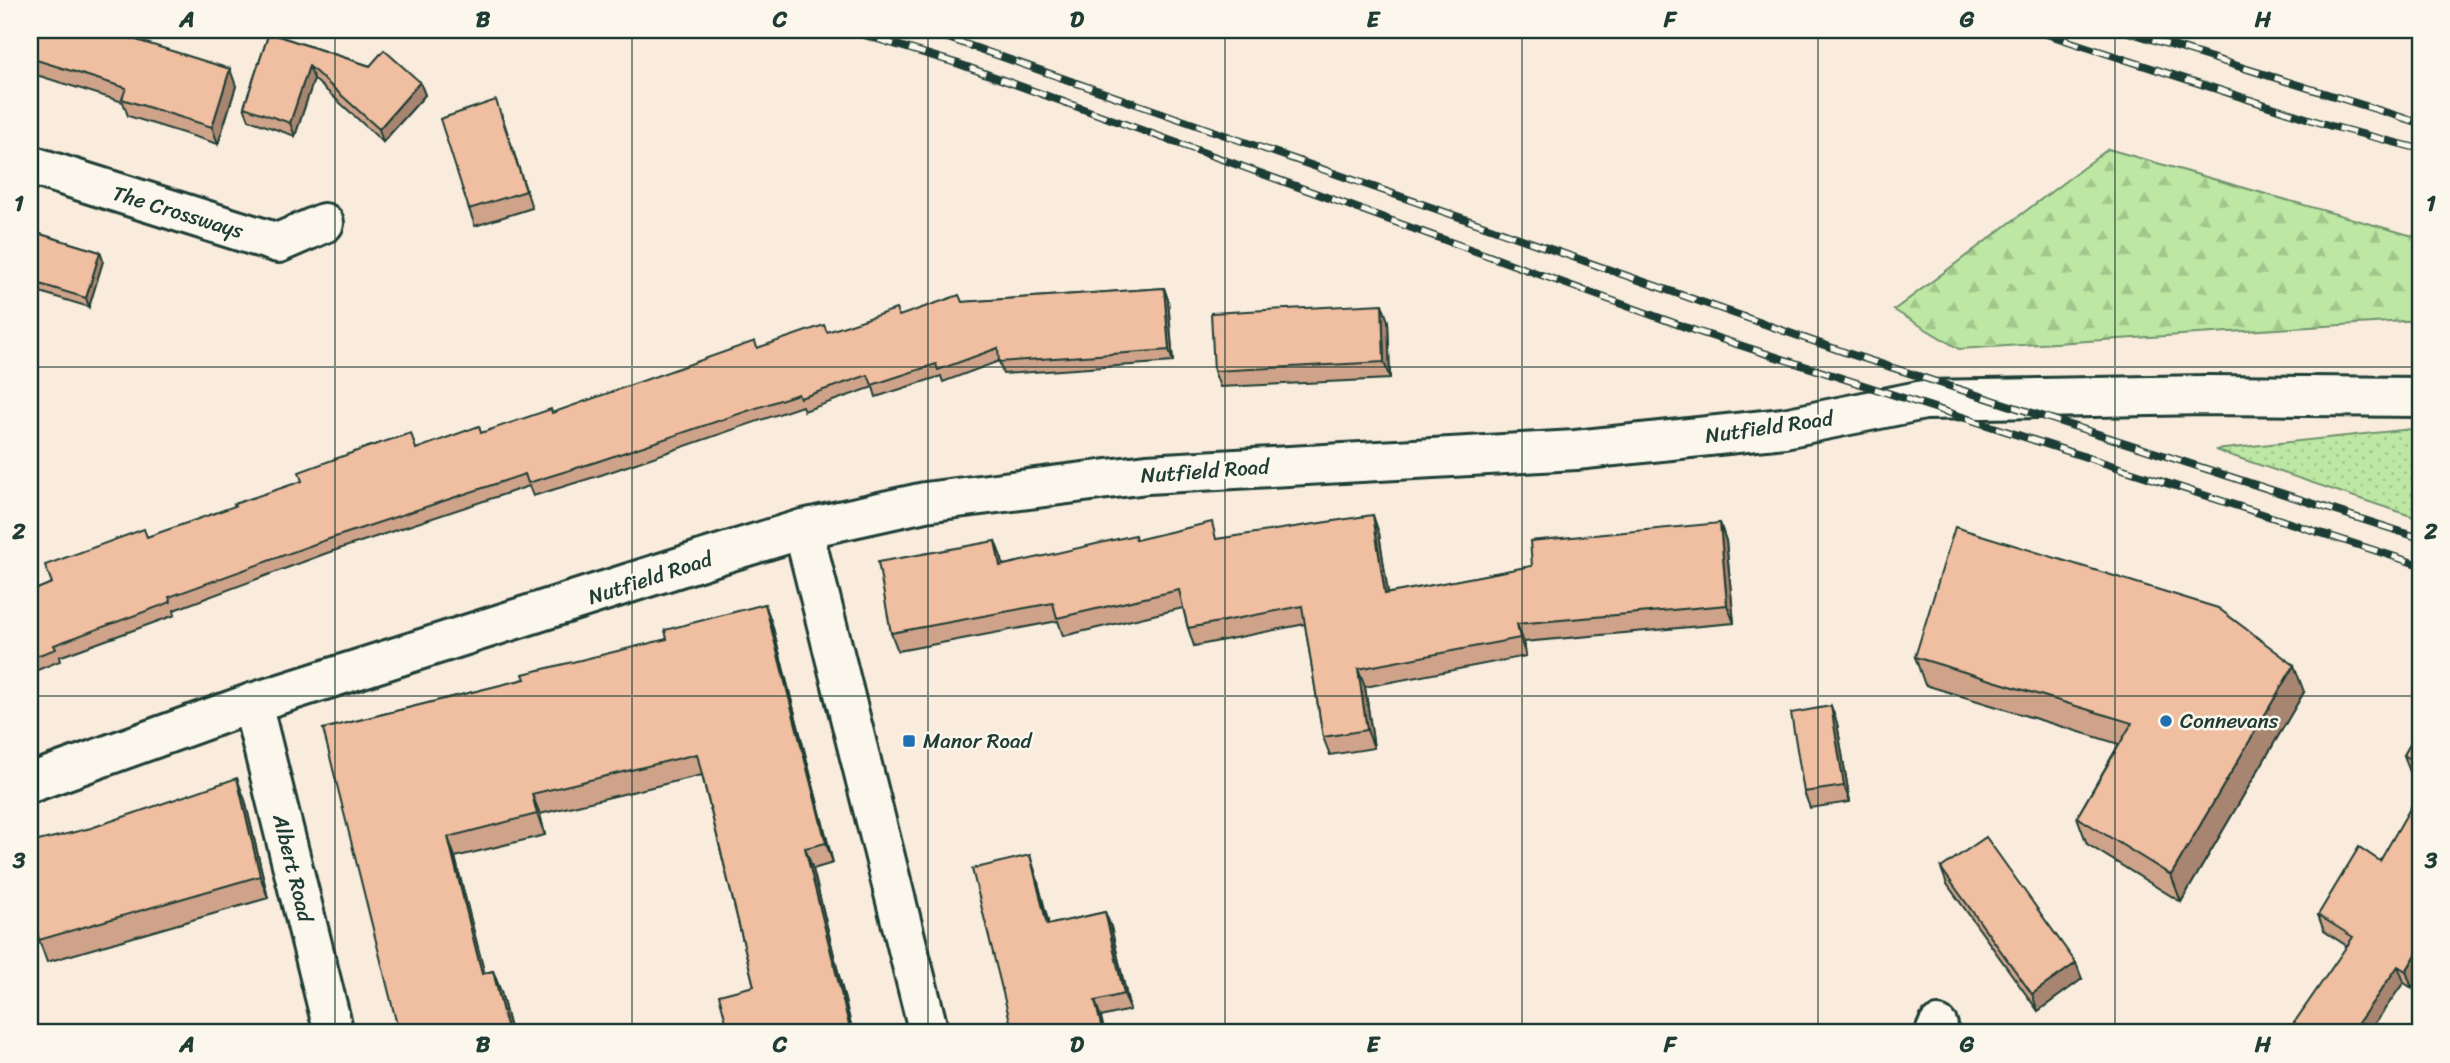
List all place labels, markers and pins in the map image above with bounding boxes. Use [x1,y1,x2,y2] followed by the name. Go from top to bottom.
[2180,702,2279,740] place label: Connevans
[2158,713,2174,729] marker: Connevans
[923,722,1033,760] place label: Manor Road
[901,733,917,749] marker: Manor Road

